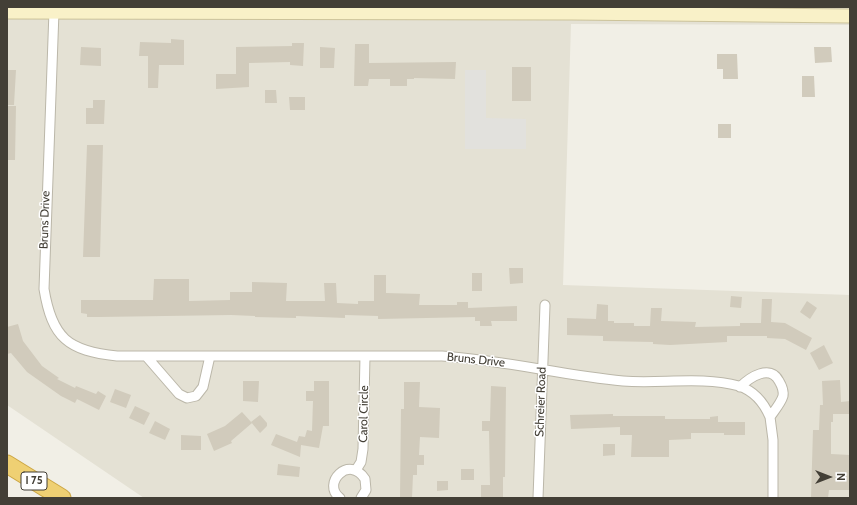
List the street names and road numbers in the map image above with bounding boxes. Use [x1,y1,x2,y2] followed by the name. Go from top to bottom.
[37,191,53,249] street label: Bruns Drive
[446,350,506,370] street label: Bruns Drive
[533,367,549,437] street label: Schreier Road
[356,385,372,443] street label: Carol Circle
[21,472,47,490] road number: I 75

